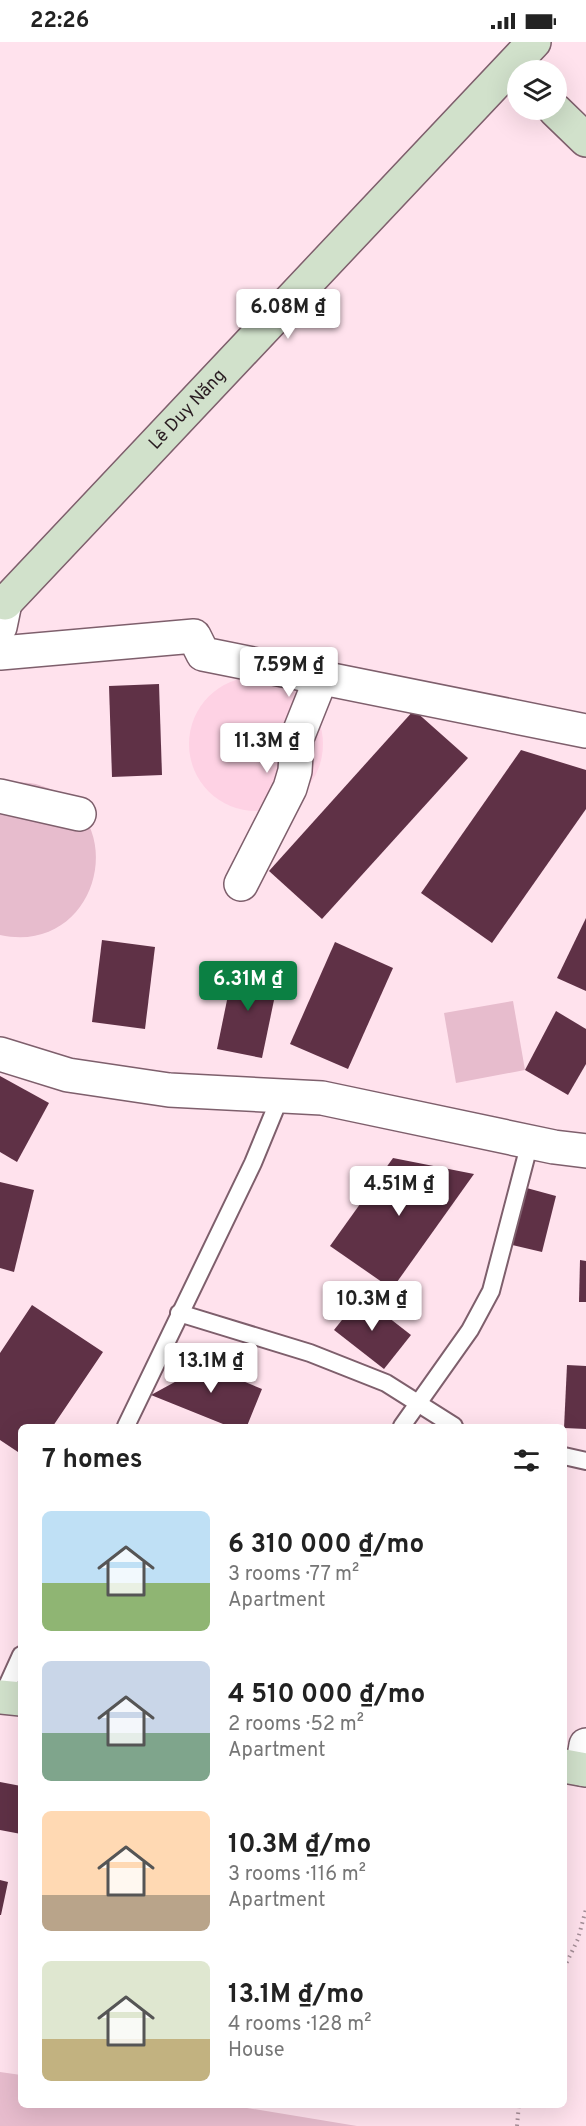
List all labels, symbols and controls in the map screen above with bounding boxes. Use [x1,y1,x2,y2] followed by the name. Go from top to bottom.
[30,8,89,35] text: 22:26
[507,60,567,120] map controls
[507,60,567,120] button: layers
[233,289,343,340] pin: 6.08M ₫
[250,295,326,321] text: 6.08M ₫
[144,364,231,455] street label: Lê Duy Năng
[234,647,344,698] pin: 7.59M ₫
[254,653,324,679] text: 7.59M ₫
[212,723,322,774] pin: 11.3M ₫
[234,729,300,755] text: 11.3M ₫
[193,961,303,1012] pin: 6.31M ₫
[213,967,283,993] text: 6.31M ₫
[344,1166,454,1217] pin: 4.51M ₫
[364,1172,434,1198] text: 4.51M ₫
[317,1281,427,1332] pin: 10.3M ₫
[337,1287,407,1313] text: 10.3M ₫
[156,1343,266,1394] pin: 13.1M ₫
[178,1349,244,1375] text: 13.1M ₫
[42,1444,142,1477] text: 7 homes
[510,1444,543,1477] icon: filters
[228,1529,424,1562] text: 6 310 000 ₫/mo
[90,1535,162,1607] icon: home
[228,1562,359,1588] text: 3 rooms · 77 m²
[228,1588,326,1614] text: Apartment
[228,1679,425,1712] text: 4 510 000 ₫/mo
[90,1685,162,1757] icon: home
[228,1712,364,1738] text: 2 rooms · 52 m²
[228,1738,326,1764] text: Apartment
[228,1829,371,1862] text: 10.3M ₫/mo
[90,1835,162,1907] icon: home
[228,1862,366,1888] text: 3 rooms · 116 m²
[228,1888,326,1914] text: Apartment
[228,1979,364,2012] text: 13.1M ₫/mo
[90,1985,162,2057] icon: home
[228,2012,371,2038] text: 4 rooms · 128 m²
[228,2038,284,2064] text: House

